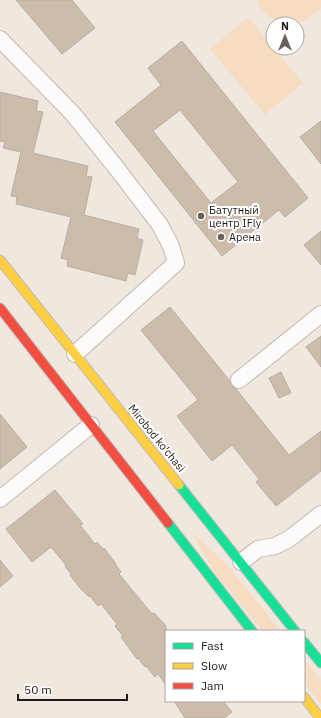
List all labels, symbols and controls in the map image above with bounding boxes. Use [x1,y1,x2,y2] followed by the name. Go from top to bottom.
[265,16,305,56] north arrow
[281,19,289,33] text: N
[209,203,262,230] place label: Батутный центр IFly
[196,211,206,221] marker: Батутный центр IFly
[229,230,261,244] place label: Арена
[216,232,226,242] marker: Арена
[125,401,189,475] street label: Mirobod ko'chasi
[165,630,305,702] legend
[201,638,224,653] text: Fast
[201,658,227,673] text: Slow
[18,676,127,702] scale bar
[201,678,224,693] text: Jam
[24,682,52,697] text: 50 m

